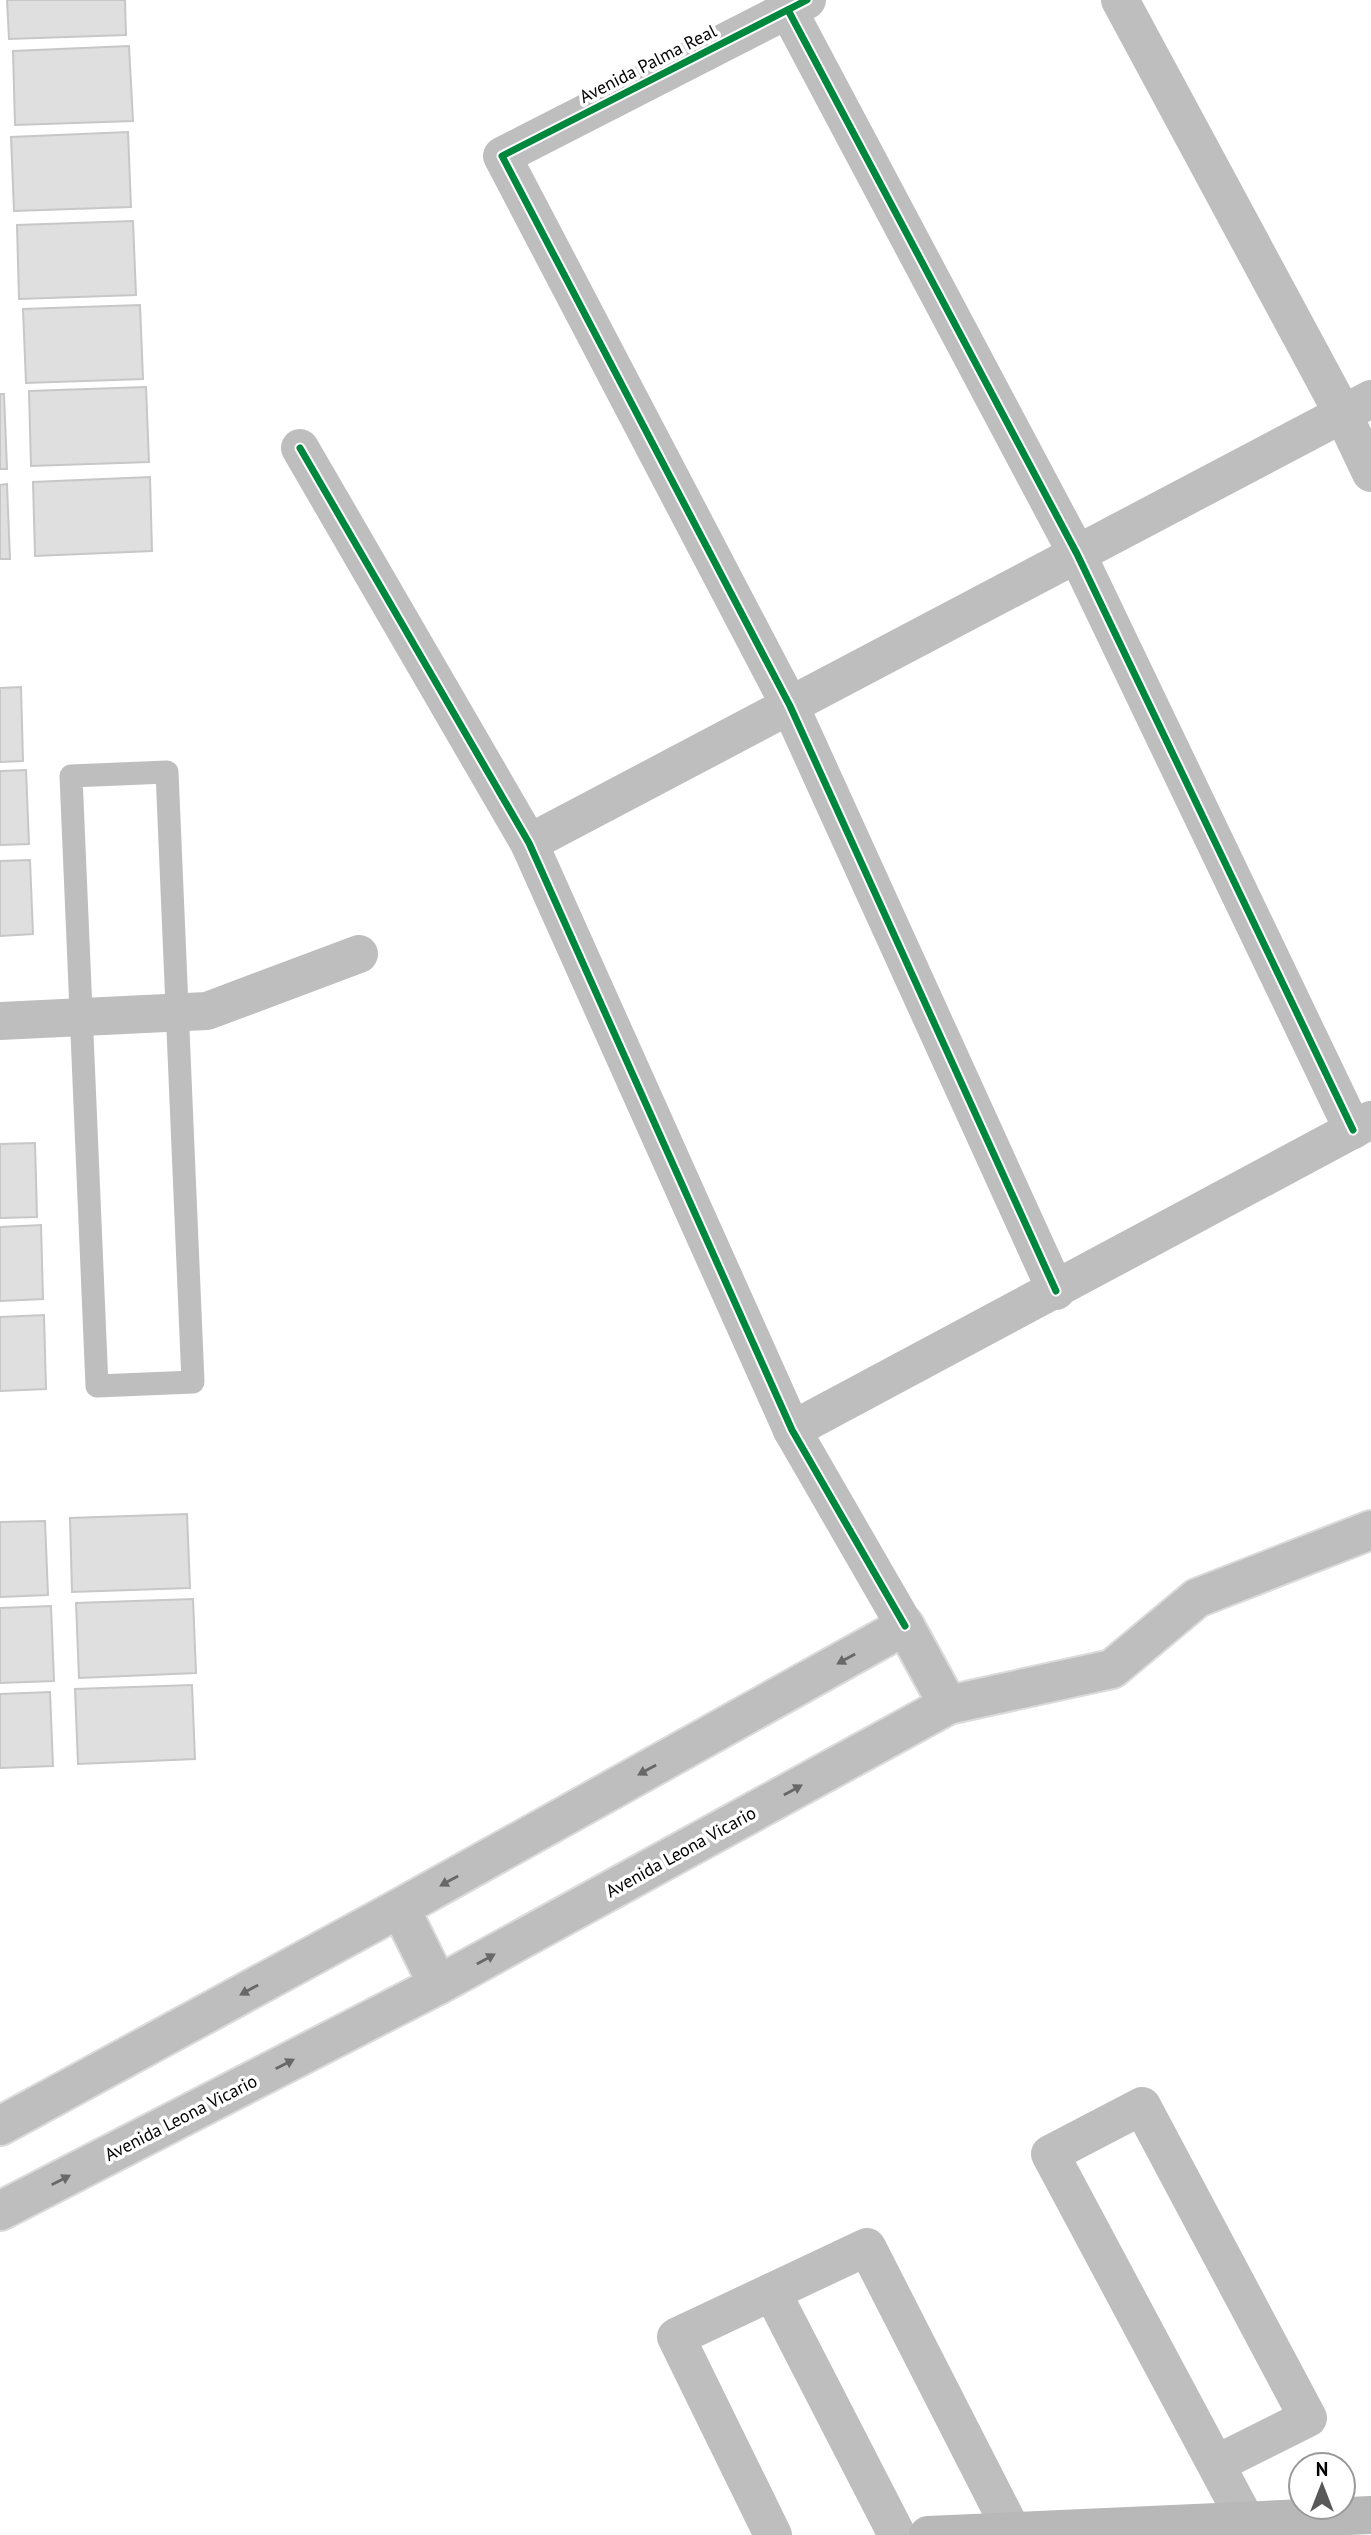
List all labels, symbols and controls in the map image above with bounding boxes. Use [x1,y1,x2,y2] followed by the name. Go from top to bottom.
[575,19,721,108] street label: Avenida Palma Real
[836,1653,855,1665] one-way arrow
[638,1764,657,1776] one-way arrow
[783,1785,803,1796] one-way arrow
[602,1801,760,1902] street label: Avenida Leona Vicario
[439,1875,458,1887] one-way arrow
[477,1953,496,1965] one-way arrow
[239,1984,259,1996] one-way arrow
[275,2059,295,2070] one-way arrow
[101,2069,261,2166] street label: Avenida Leona Vicario
[51,2174,71,2185] one-way arrow
[1287,2451,1357,2521] north arrow
[1316,2457,1328,2481] text: N

